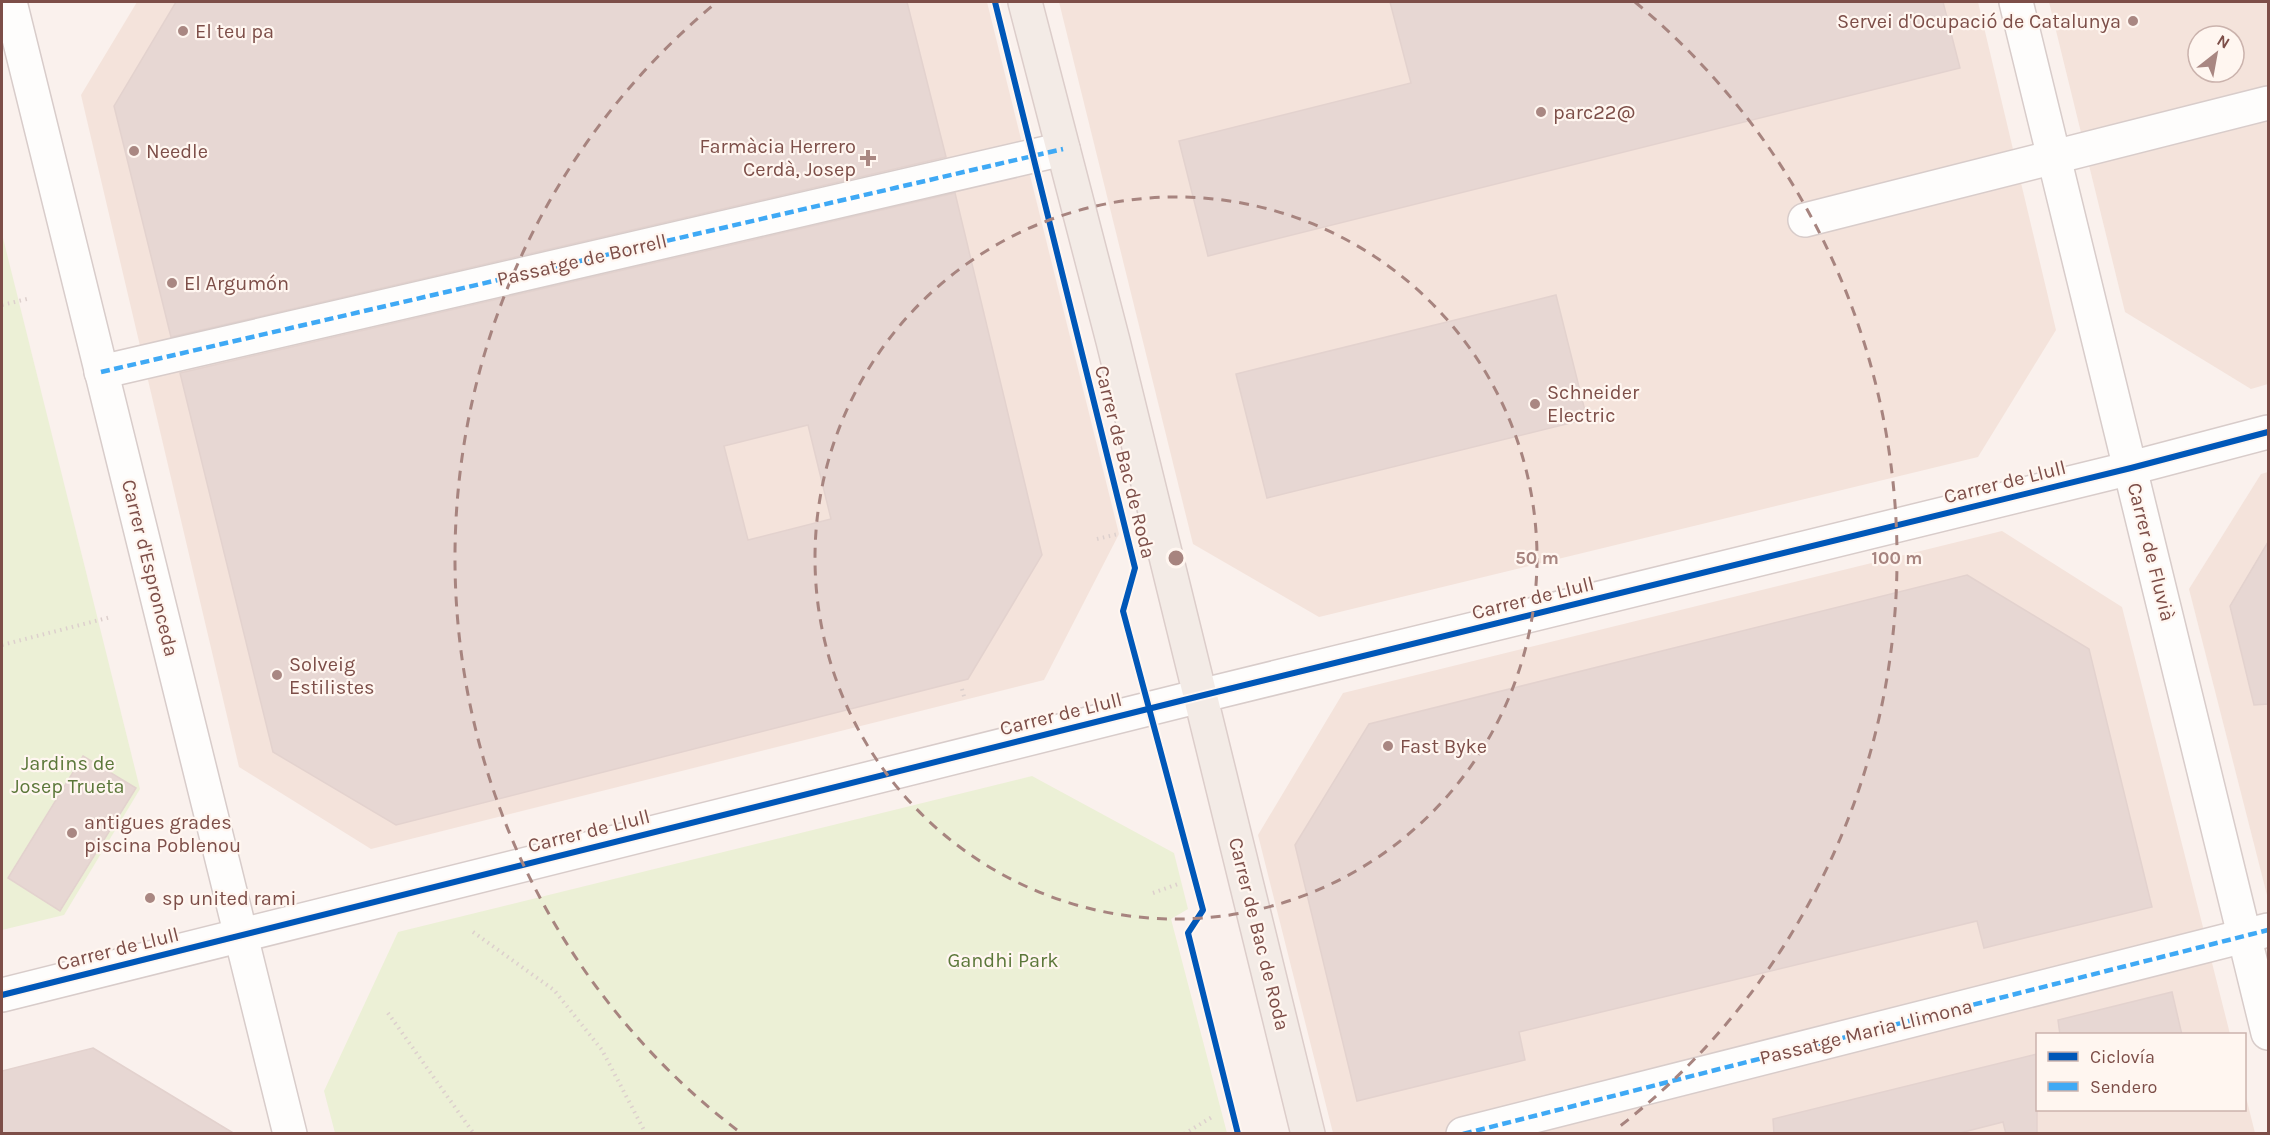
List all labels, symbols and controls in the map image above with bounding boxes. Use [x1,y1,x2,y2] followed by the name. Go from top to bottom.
[1837,10,2121,33] place label: Servei d'Ocupació de Catalunya
[2126,14,2140,28] marker: Servei d'Ocupació de Catalunya
[195,20,274,43] place label: El teu pa
[176,24,190,38] marker: El teu pa
[2186,24,2246,84] north arrow
[2214,30,2233,53] text: N
[1553,101,1635,124] place label: parc22@
[1534,105,1548,119] marker: parc22@
[699,135,856,181] place label: Farmàcia Herrero Cerdà, Josep
[146,140,208,163] place label: Needle
[127,144,141,158] marker: Needle
[861,151,875,165] marker: Farmàcia Herrero Cerdà, Josep
[495,229,669,291] street label: Passatge de Borrell
[184,272,289,295] place label: El Argumón
[165,276,179,290] marker: El Argumón
[1090,363,1160,561] street label: Carrer de Bac de Roda
[1547,381,1640,427] place label: Schneider Electric
[1528,397,1542,411] marker: Schneider Electric
[1942,456,2068,508] street label: Carrer de Llull
[117,477,183,659] street label: Carrer d'Espronceda
[2123,480,2179,624] street label: Carrer de Fluvià
[1515,547,1559,569] text: 50 m
[1872,547,1922,569] text: 100 m
[1166,548,1186,568] centre of rings
[1470,572,1596,624] street label: Carrer de Llull
[289,653,375,699] place label: Solveig Estilistes
[270,668,284,682] marker: Solveig Estilistes
[998,688,1124,740] street label: Carrer de Llull
[1400,735,1487,758] place label: Fast Byke
[1381,739,1395,753] marker: Fast Byke
[12,752,124,798] park label: Jardins de Josep Trueta
[526,805,652,857] street label: Carrer de Llull
[84,811,241,857] place label: antigues grades piscina Poblenou
[65,826,79,840] marker: antigues grades piscina Poblenou
[1224,835,1294,1033] street label: Carrer de Bac de Roda
[162,887,296,910] place label: sp united rami
[143,891,157,905] marker: sp united rami
[55,923,181,975] street label: Carrer de Llull
[947,949,1059,972] park label: Gandhi Park
[1757,994,1975,1070] street label: Passatge Maria Llimona
[2036,1033,2246,1111] legend
[2090,1046,2155,1068] text: Ciclovía
[2090,1076,2157,1098] text: Sendero

